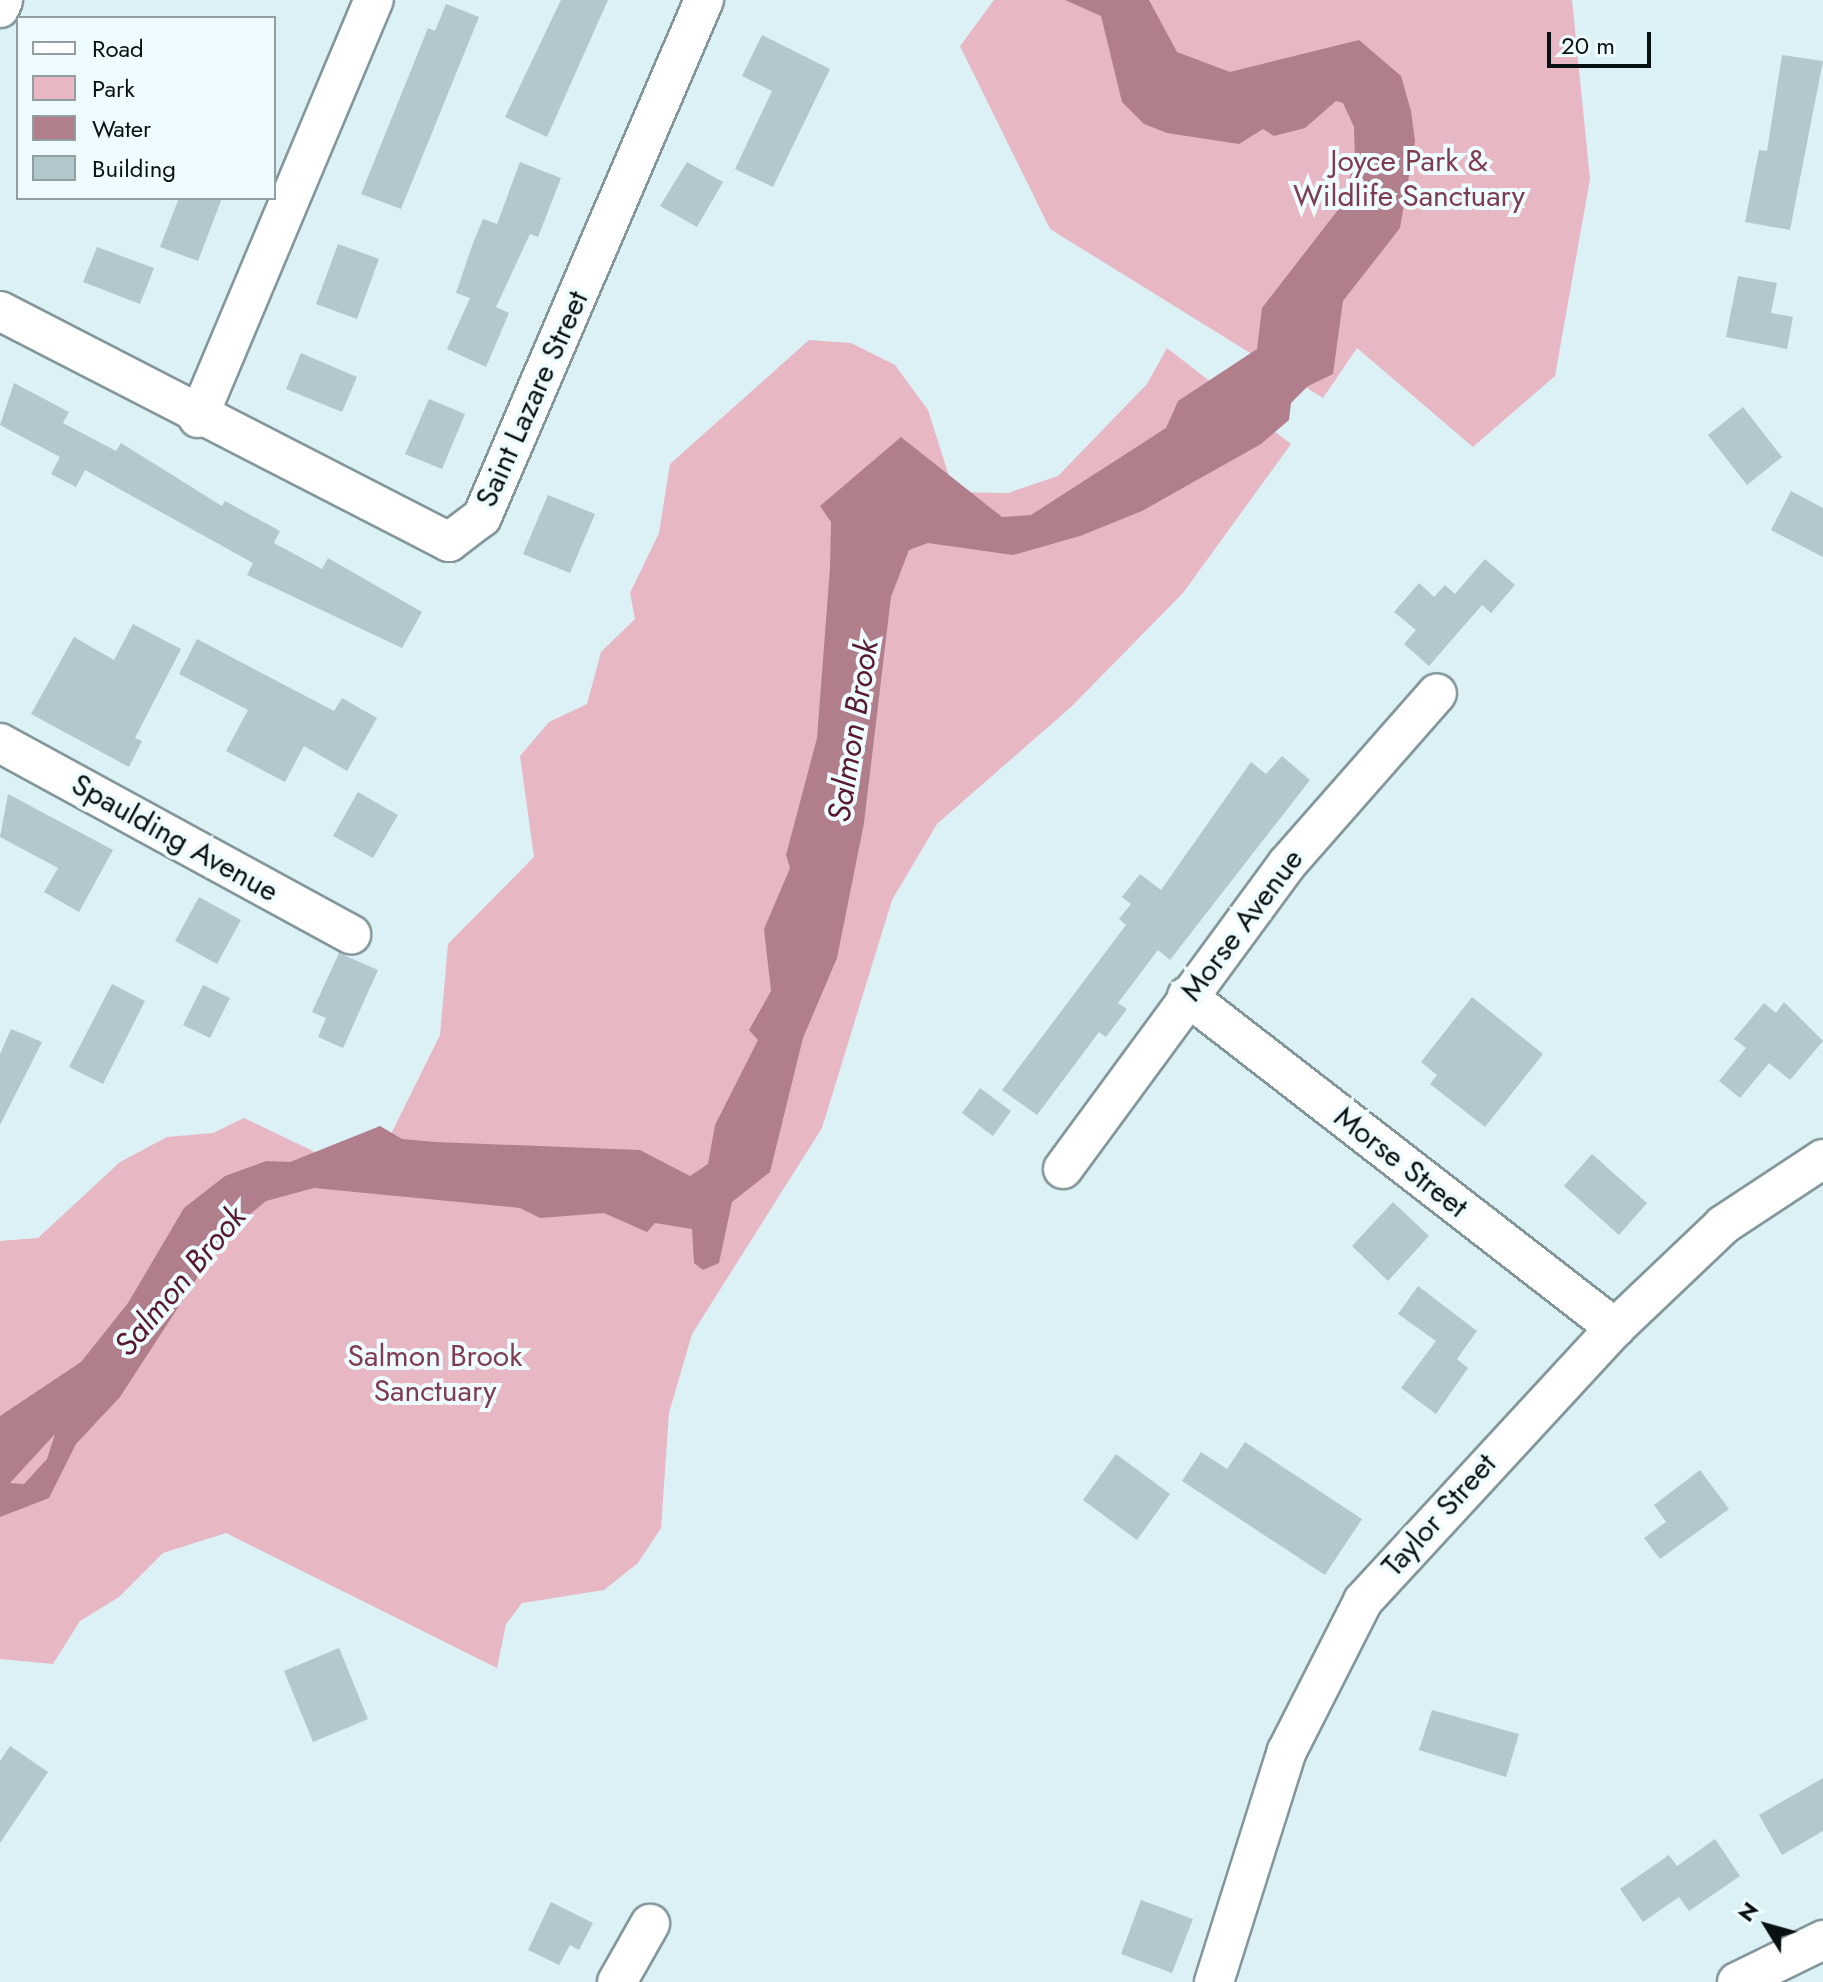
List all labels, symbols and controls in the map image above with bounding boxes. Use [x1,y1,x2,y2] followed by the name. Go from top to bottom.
[16,16,276,200] legend
[1551,16,1655,66] scale bar
[1561,28,1615,63] text: 20 m
[92,31,144,66] text: Road
[92,71,135,106] text: Park
[92,111,151,146] text: Water
[1293,143,1525,214] park label: Joyce Park & Wildlife Sanctuary
[92,151,176,186] text: Building
[468,285,596,513] street label: Saint Lazare Street
[820,637,886,825] water label: Salmon Brook
[65,766,285,910] street label: Spaulding Avenue
[1173,842,1311,1008] street label: Morse Avenue
[1327,1099,1475,1225] street label: Morse Street
[106,1198,254,1364] water label: Salmon Brook
[348,1338,522,1408] park label: Salmon Brook Sanctuary
[1375,1446,1503,1584] street label: Taylor Street
[1727,1886,1807,1966] north arrow
[1730,1895,1766,1928] text: N

